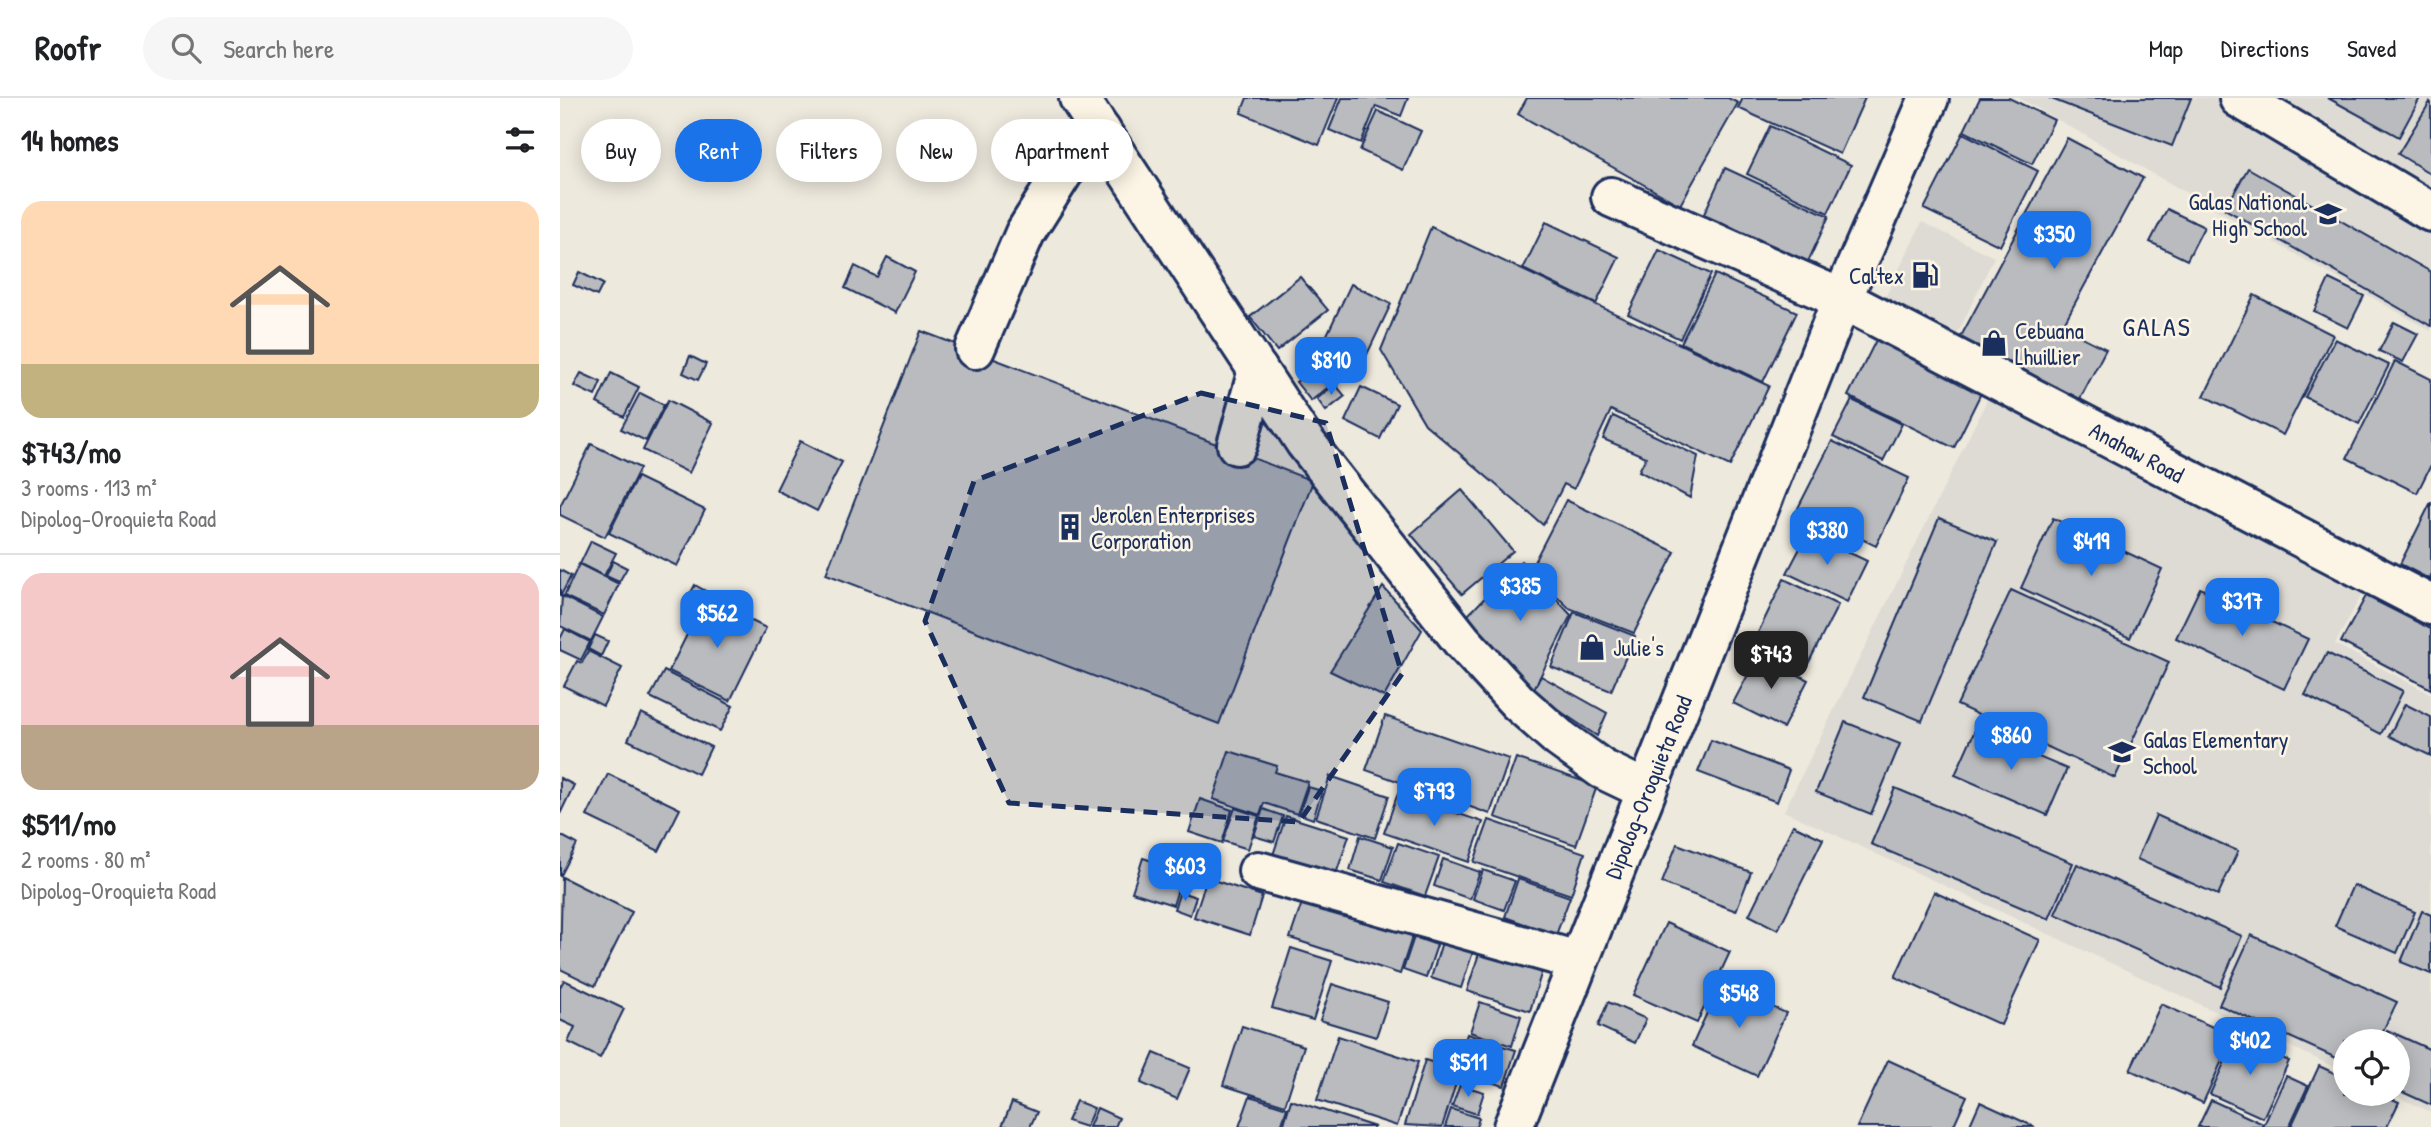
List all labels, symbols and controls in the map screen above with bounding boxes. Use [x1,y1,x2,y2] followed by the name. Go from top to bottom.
[143,17,633,80] search box
[35,26,101,70] text: Roofr
[167,29,205,67] icon: search
[223,31,334,66] text: Search here
[2149,32,2183,64] text: Map
[2221,32,2309,64] text: Directions
[2347,32,2396,64] text: Saved
[581,119,661,182] chip: Buy
[675,119,762,182] chip: Rent
[776,119,882,182] chip: Filters
[896,119,977,182] chip: New
[991,119,1133,182] chip: Apartment
[21,120,119,160] text: 14 homes
[501,121,539,159] icon: filters
[2189,186,2308,243] place label: Galas National High School
[2313,199,2343,229] school or university icon: Galas National High School
[2013,212,2095,271] pin: $350
[2033,218,2075,249] text: $350
[217,247,343,373] icon: home
[1849,260,1904,291] place label: Caltex
[1910,260,1940,290] fuel station icon: Caltex
[2122,309,2192,344] district label: GALAS
[2015,315,2084,372] place label: Cebuana Lhuillier
[1979,328,2009,358] shop icon: Cebuana Lhuillier
[1290,338,1372,397] pin: $810
[1311,344,1351,375] text: $810
[2084,414,2190,490] street label: Anahaw Road
[21,432,121,472] text: $743/mo
[21,472,157,503] text: 3 rooms · 113 m²
[1091,499,1255,556] place label: Jerolen Enterprises Corporation
[21,503,216,534] text: Dipolog-Oroquieta Road
[1786,508,1868,567] pin: $380
[1055,512,1085,542] building icon: Jerolen Enterprises Corporation
[1806,514,1848,545] text: $380
[2050,518,2132,578] pin: $419
[2072,525,2110,556] text: $419
[1479,564,1561,623] pin: $385
[1499,570,1541,601] text: $385
[2201,578,2283,638] pin: $317
[2221,585,2263,616] text: $317
[676,590,758,650] pin: $562
[696,597,738,628] text: $562
[217,619,343,745] icon: home
[1577,632,1607,662] shop icon: Julie's
[1613,632,1664,663] place label: Julie's
[1730,632,1812,691] pin: $743
[1750,638,1792,669] text: $743
[1597,691,1699,883] street label: Dipolog-Oroquieta Road
[1970,712,2052,772] pin: $860
[1990,719,2032,750] text: $860
[2143,724,2289,781] place label: Galas Elementary School
[2107,737,2137,767] school or university icon: Galas Elementary School
[1393,768,1475,828] pin: $793
[1413,775,1455,806] text: $793
[21,804,116,844] text: $511/mo
[21,844,151,875] text: 2 rooms · 80 m²
[1144,844,1226,903] pin: $603
[1164,850,1206,881] text: $603
[21,875,216,906] text: Dipolog-Oroquieta Road
[1698,970,1780,1030] pin: $548
[1719,977,1759,1008] text: $548
[2209,1018,2291,1077] pin: $402
[2229,1024,2271,1055] text: $402
[2333,1029,2410,1106] map controls
[2333,1029,2410,1106] button: locate
[1427,1040,1509,1099] pin: $511
[1449,1046,1487,1077] text: $511

